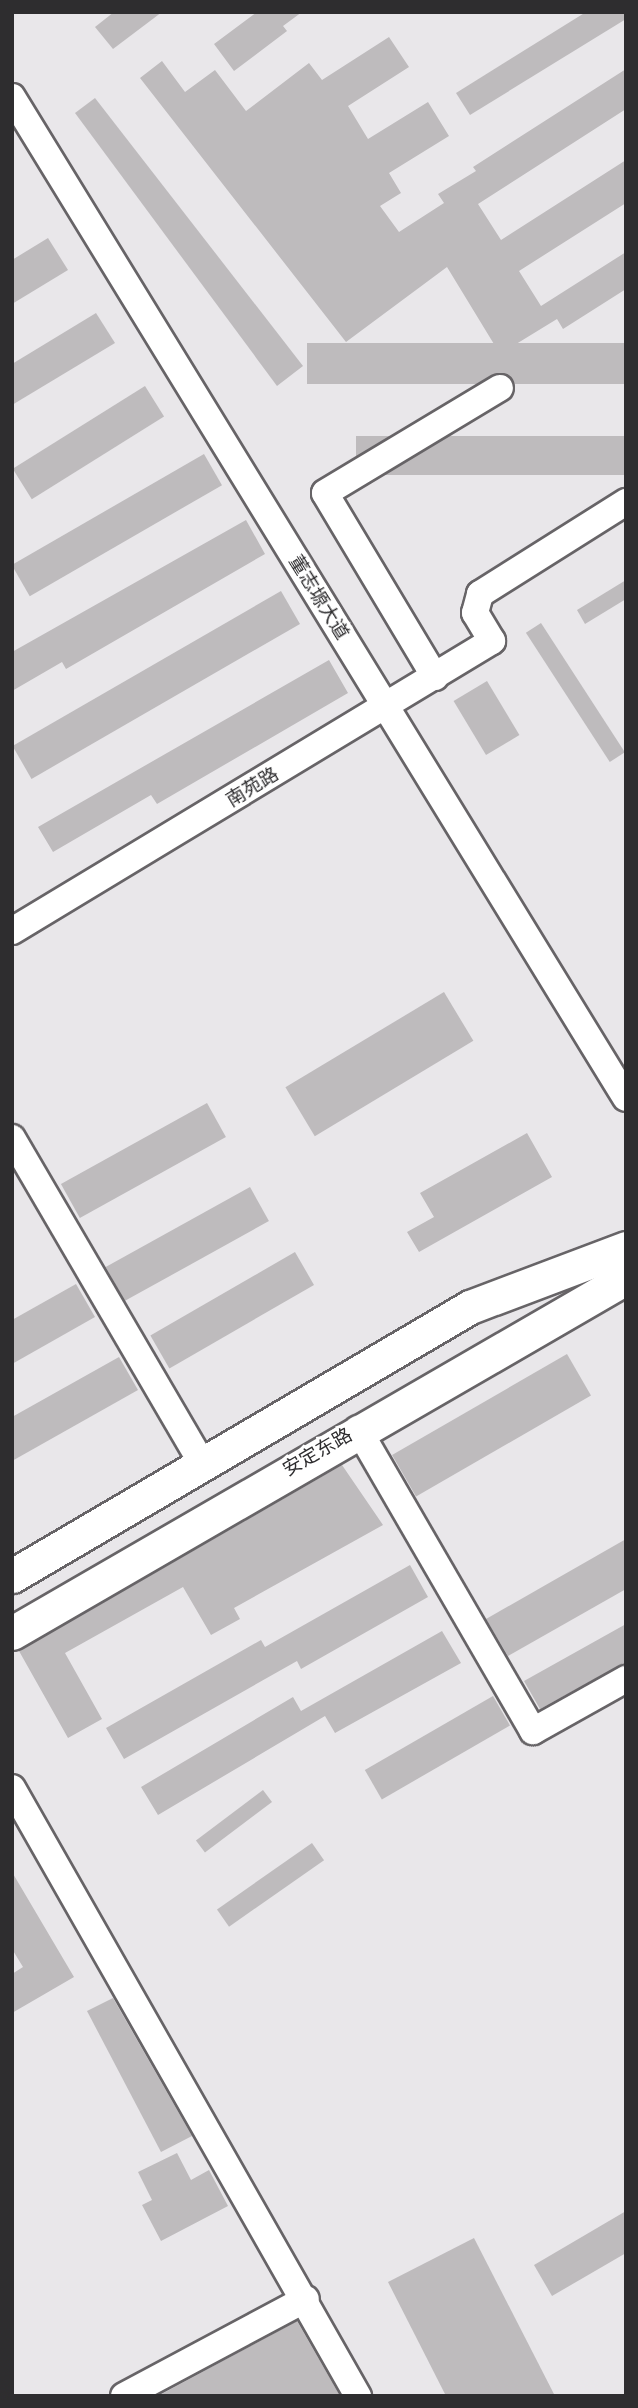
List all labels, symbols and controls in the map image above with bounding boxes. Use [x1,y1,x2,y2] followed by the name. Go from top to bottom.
[283,552,353,644] street label: 董志塬大道
[223,764,283,812] street label: 南苑路
[279,1424,357,1482] street label: 安定东路

